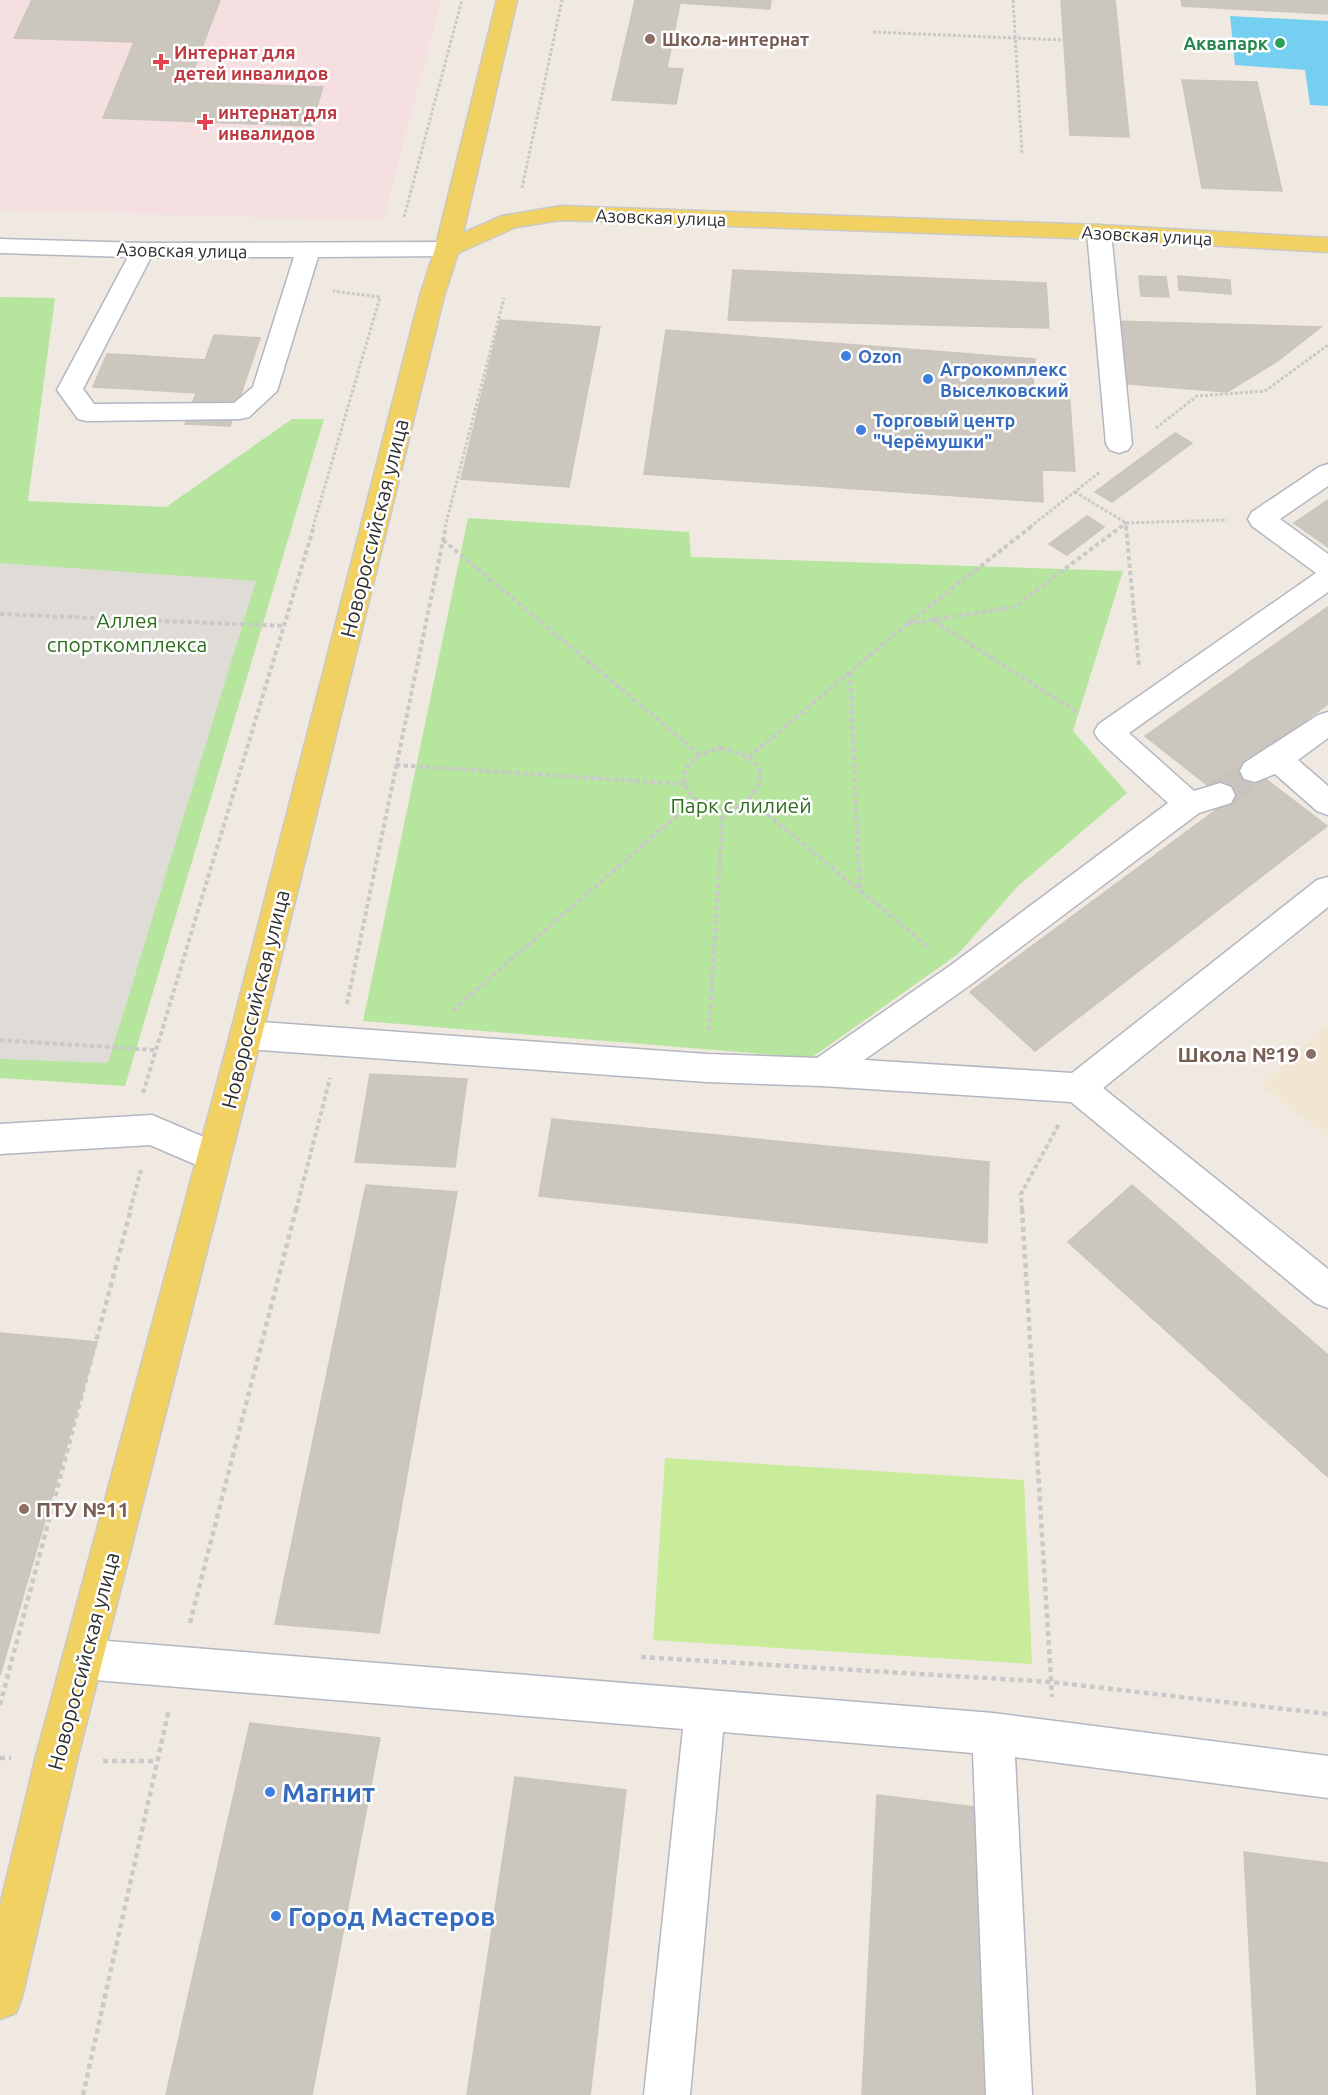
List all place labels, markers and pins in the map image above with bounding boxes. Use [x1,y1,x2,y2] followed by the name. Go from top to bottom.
[662,29,809,49] place label: Школа-интернат
[643,32,657,46] marker: Школа-интернат
[1183,33,1269,53] place label: Аквапарк
[1273,36,1287,50] marker: Аквапарк
[174,42,328,83] place label: Интернат для детей инвалидов
[152,53,170,71] marker: Интернат для детей инвалидов
[218,102,337,143] place label: интернат для инвалидов
[196,113,214,131] marker: интернат для инвалидов
[858,346,902,366] place label: Ozon
[839,349,853,363] marker: Ozon
[940,359,1069,400] place label: Агрокомплекс Выселковский
[921,372,935,386] marker: Агрокомплекс Выселковский
[873,410,1015,451] place label: Торговый центр "Черёмушки"
[854,423,868,437] marker: Торговый центр "Черёмушки"
[1177,1042,1299,1066] place label: Школа №19
[1304,1047,1318,1061] marker: Школа №19
[36,1497,129,1521] place label: ПТУ №11
[17,1502,31,1516] marker: ПТУ №11
[282,1778,375,1807] place label: Магнит
[263,1785,277,1799] marker: Магнит
[288,1902,495,1931] place label: Город Мастеров
[269,1909,283,1923] marker: Город Мастеров

